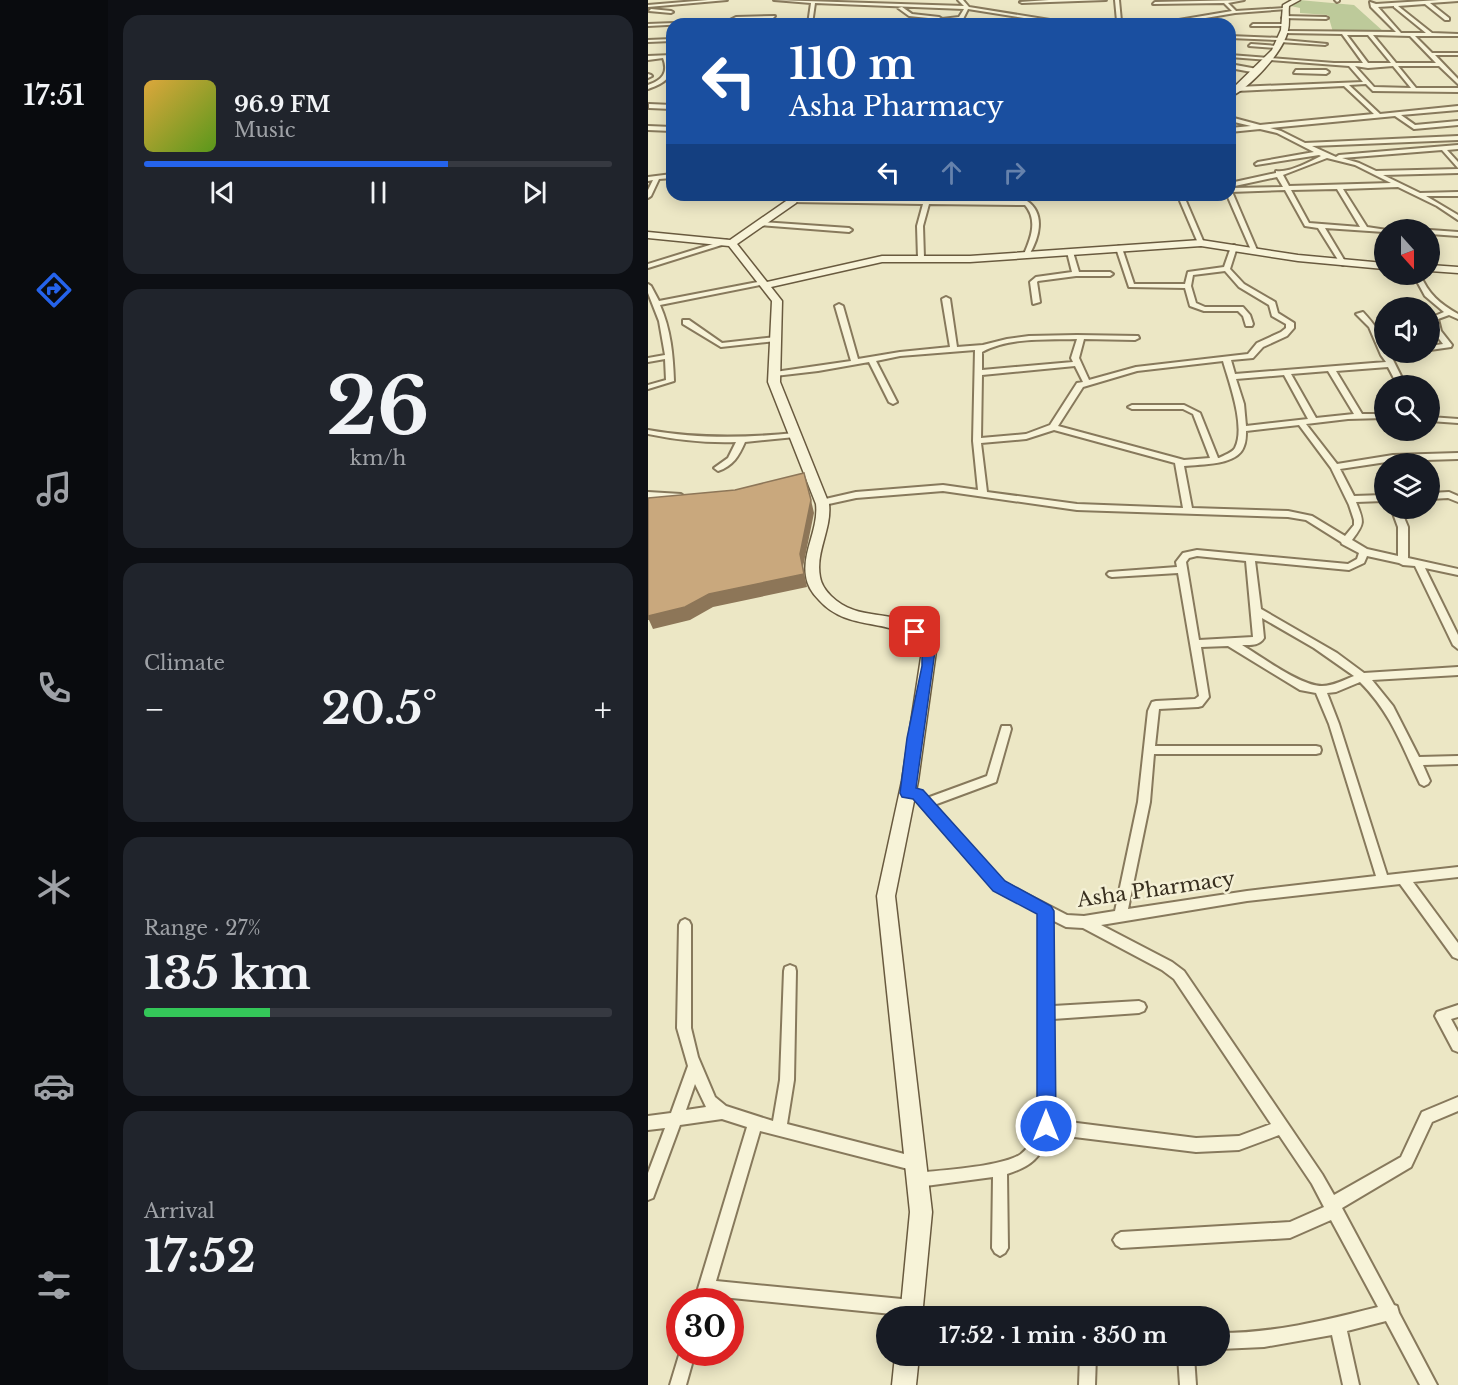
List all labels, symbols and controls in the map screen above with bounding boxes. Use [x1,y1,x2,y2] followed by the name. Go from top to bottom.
[789,38,915,90] text: 110 m
[690,42,768,120] icon: left
[23,79,85,112] text: 17:51
[789,90,1004,123] text: Asha Pharmacy
[234,91,330,118] text: 96.9 FM
[234,118,295,142] text: Music
[872,156,905,189] icon: left
[935,156,968,189] icon: ahead
[998,156,1031,189] icon: right
[206,176,239,209] icon: previous
[362,176,395,209] icon: pause
[518,176,551,209] icon: next
[1374,219,1440,285] north arrow
[1374,219,1440,519] map controls
[33,269,75,311] icon: directions
[1374,297,1440,363] button: sound
[326,358,430,455] text: 26
[1374,375,1440,441] button: search
[350,446,406,470] text: km/h
[1374,453,1440,519] button: layers
[33,468,75,510] icon: music
[889,606,940,657] pin
[898,615,931,648] icon: arrive
[144,651,225,675] text: Climate
[33,667,75,709] icon: phone
[321,680,437,736] text: 20.5°
[144,689,165,730] text: −
[594,689,612,730] text: +
[33,866,75,908] icon: climate
[1075,866,1237,912] street label: Asha Pharmacy
[144,916,261,940] text: Range · 27%
[144,945,311,1001] text: 135 km
[33,1065,75,1107] icon: car
[1014,1094,1078,1158] position arrow
[144,1199,215,1223] text: Arrival
[144,1228,256,1284] text: 17:52
[33,1264,75,1306] icon: filters
[666,1288,744,1366] speed limit sign: 30
[939,1322,1167,1349] text: 17:52 · 1 min · 350 m

